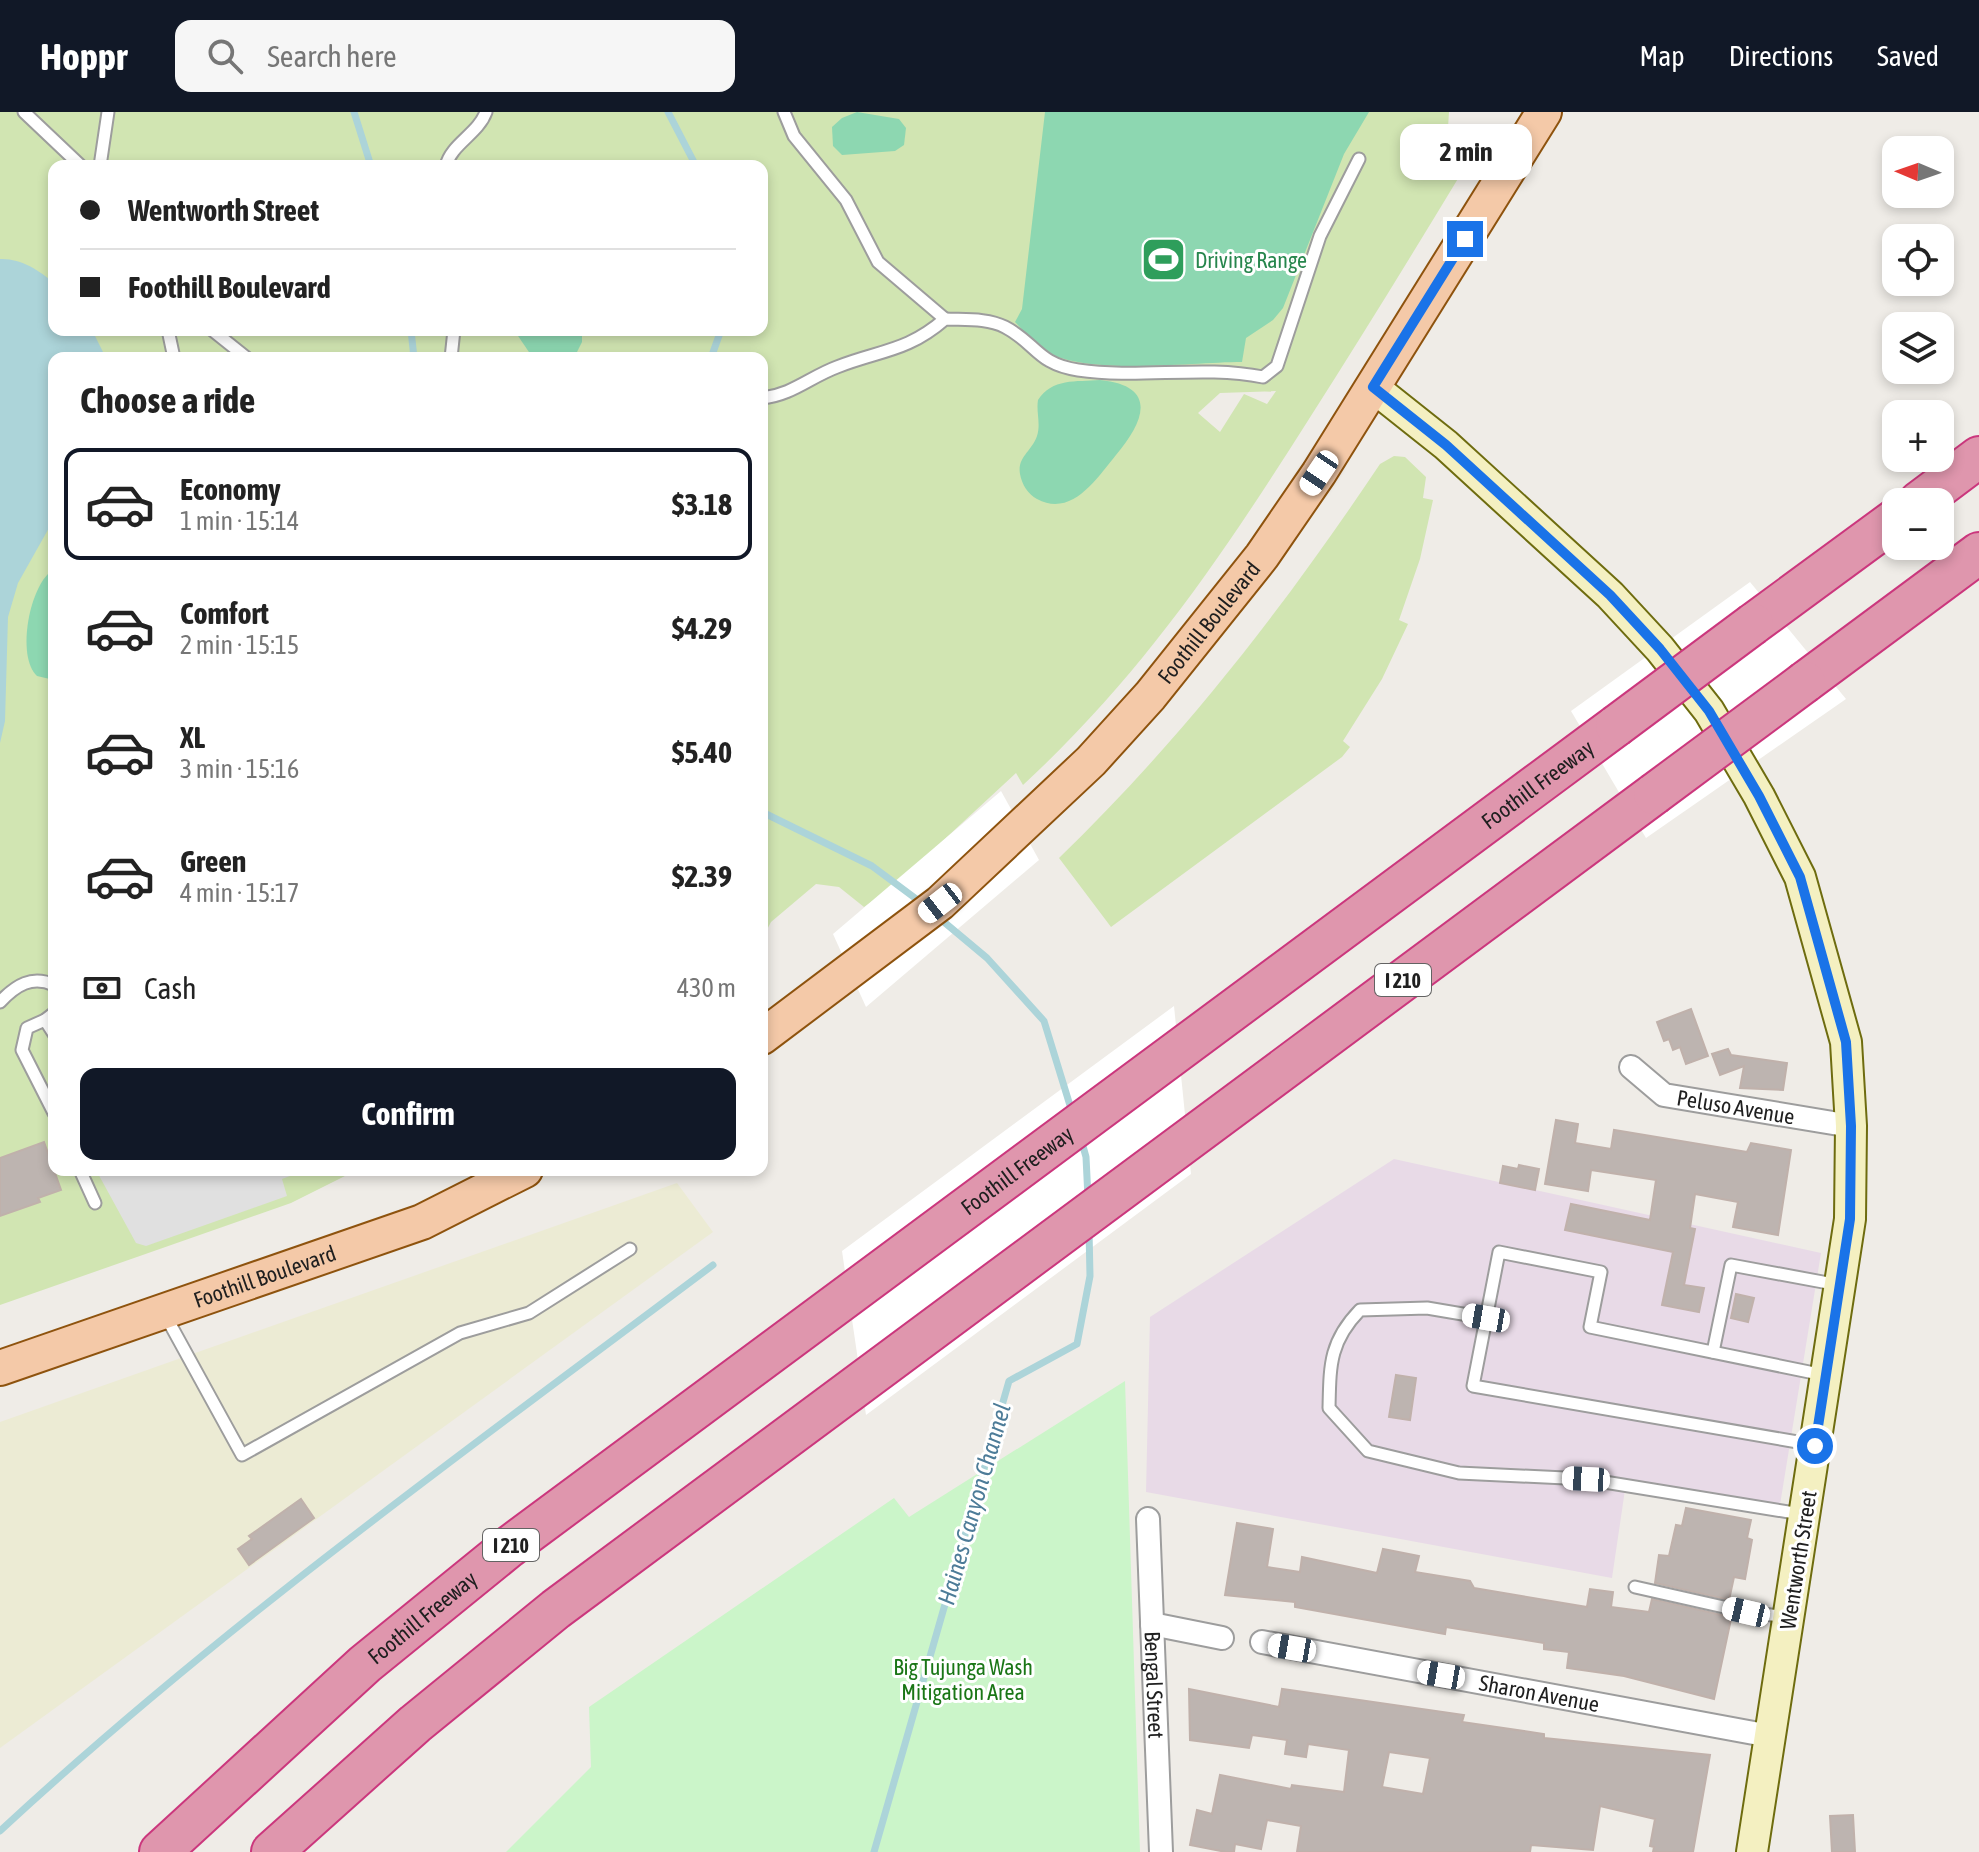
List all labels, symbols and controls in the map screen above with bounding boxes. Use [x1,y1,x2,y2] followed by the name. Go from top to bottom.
[175,20,735,92] search box
[203,34,247,78] icon: search
[40,35,127,78] text: Hoppr
[267,39,397,73] text: Search here
[1640,40,1685,72] text: Map
[1729,40,1833,72] text: Directions
[1877,40,1939,72] text: Saved
[1399,123,1531,179] callout: 2 min
[1882,136,1954,208] north arrow
[1882,136,1954,560] map controls
[1439,137,1493,167] text: 2 min
[128,193,319,227] text: Wentworth Street
[1447,221,1483,257] route end
[1882,224,1954,296] button: locate
[1140,236,1188,284] sports icon: Driving Range
[1195,247,1307,273] place label: Driving Range
[128,270,331,304] text: Foothill Boulevard
[1882,312,1954,384] button: layers
[80,379,255,421] text: Choose a ride
[1882,400,1954,472] button: +
[1296,446,1342,500] car
[84,468,156,540] icon: car
[180,472,281,506] text: Economy
[672,487,732,521] text: $3.18
[1882,488,1954,560] button: −
[180,506,299,536] text: 1 min · 15:14
[1152,556,1265,689] street label: Foothill Boulevard
[84,592,156,664] icon: car
[180,596,269,630] text: Comfort
[672,611,732,645] text: $4.29
[180,630,299,660] text: 2 min · 15:15
[84,716,156,788] icon: car
[180,720,205,754] text: XL
[1476,734,1598,834] street label: Foothill Freeway
[672,735,732,769] text: $5.40
[180,754,299,784] text: 3 min · 15:16
[84,840,156,912] icon: car
[180,844,246,878] text: Green
[672,859,732,893] text: $2.39
[180,878,299,908] text: 4 min · 15:17
[914,879,966,927] car
[1375,964,1431,996] road number: I 210
[80,966,124,1010] icon: cash
[144,971,197,1005] text: Cash
[677,973,736,1003] text: 430 m
[80,1068,736,1160] button: Confirm
[1675,1084,1797,1129] street label: Peluso Avenue
[956,1120,1078,1220] street label: Foothill Freeway
[190,1240,339,1313] street label: Foothill Boulevard
[1460,1302,1512,1334] car
[932,1400,1016,1608] water label: Haines Canyon Channel
[1797,1428,1833,1464] route start
[1561,1466,1611,1492] car
[1774,1489,1822,1631] street label: Wentworth Street
[483,1529,539,1561] road number: I 210
[363,1565,482,1669] street label: Foothill Freeway
[1720,1595,1772,1629] car
[1139,1631,1170,1739] street label: Bengal Street
[1266,1632,1318,1664] car
[893,1654,1033,1705] park label: Big Tujunga Wash Mitigation Area
[1415,1659,1467,1691] car
[1477,1669,1601,1717] street label: Sharon Avenue

